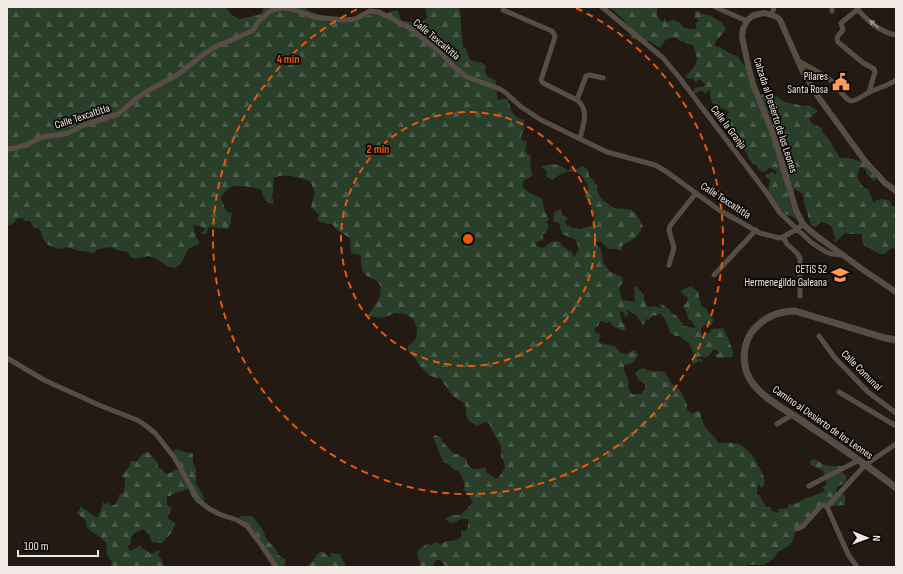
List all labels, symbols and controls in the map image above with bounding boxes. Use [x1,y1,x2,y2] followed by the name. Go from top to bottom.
[411,16,463,63] street label: Calle Texcaltitla
[869,20,879,29] one-way arrow
[276,52,300,67] text: 4 min
[751,56,800,174] street label: Calzada al Desierto de los Leones
[787,70,828,96] place label: Pilares Santa Rosa
[831,72,851,92] public building icon: Pilares Santa Rosa
[53,101,111,132] street label: Calle Texcaltitla
[708,103,749,152] street label: Calle la Granja
[367,142,389,157] text: 2 min
[698,179,753,221] street label: Calle Texcaltitla
[461,232,475,246] centre of rings
[745,263,827,289] place label: CETiS 52 Hermenegildo Galeana
[830,265,850,285] school or university icon: CETiS 52 Hermenegildo Galeana
[839,347,885,393] street label: Calle Comunal
[770,383,876,462] street label: Camino al Desierto de los Leones
[847,518,887,558] north arrow
[18,532,98,558] scale bar
[870,535,883,541] text: N
[24,539,49,554] text: 100 m

